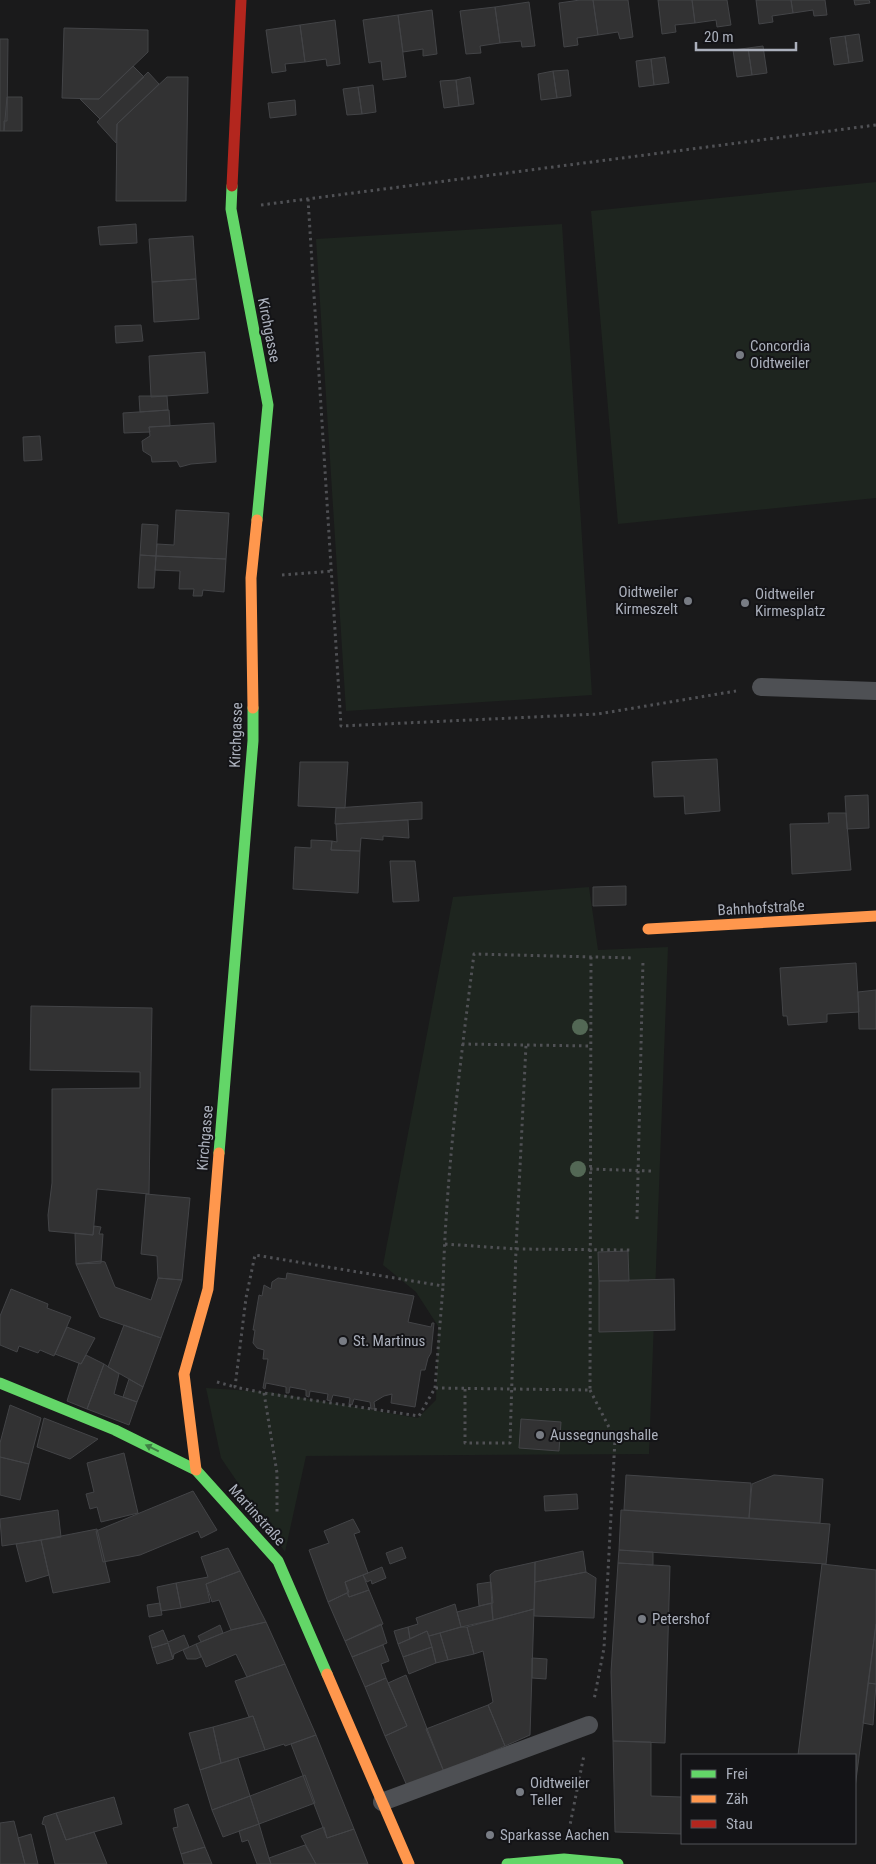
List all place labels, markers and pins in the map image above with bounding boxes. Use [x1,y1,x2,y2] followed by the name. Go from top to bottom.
[750,337,810,372] place label: Concordia Oidtweiler
[734,349,746,361] marker: Concordia Oidtweiler
[615,583,678,618] place label: Oidtweiler Kirmeszelt
[755,585,825,620] place label: Oidtweiler Kirmesplatz
[682,595,694,607] marker: Oidtweiler Kirmeszelt
[739,597,751,609] marker: Oidtweiler Kirmesplatz
[353,1332,425,1350] place label: St. Martinus
[337,1335,349,1347] marker: St. Martinus
[550,1426,658,1444] place label: Aussegnungshalle
[534,1429,546,1441] marker: Aussegnungshalle
[652,1610,710,1628] place label: Petershof
[636,1613,648,1625] marker: Petershof
[530,1774,590,1809] place label: Oidtweiler Teller
[514,1786,526,1798] marker: Oidtweiler Teller
[500,1826,609,1844] place label: Sparkasse Aachen
[484,1829,496,1841] marker: Sparkasse Aachen

